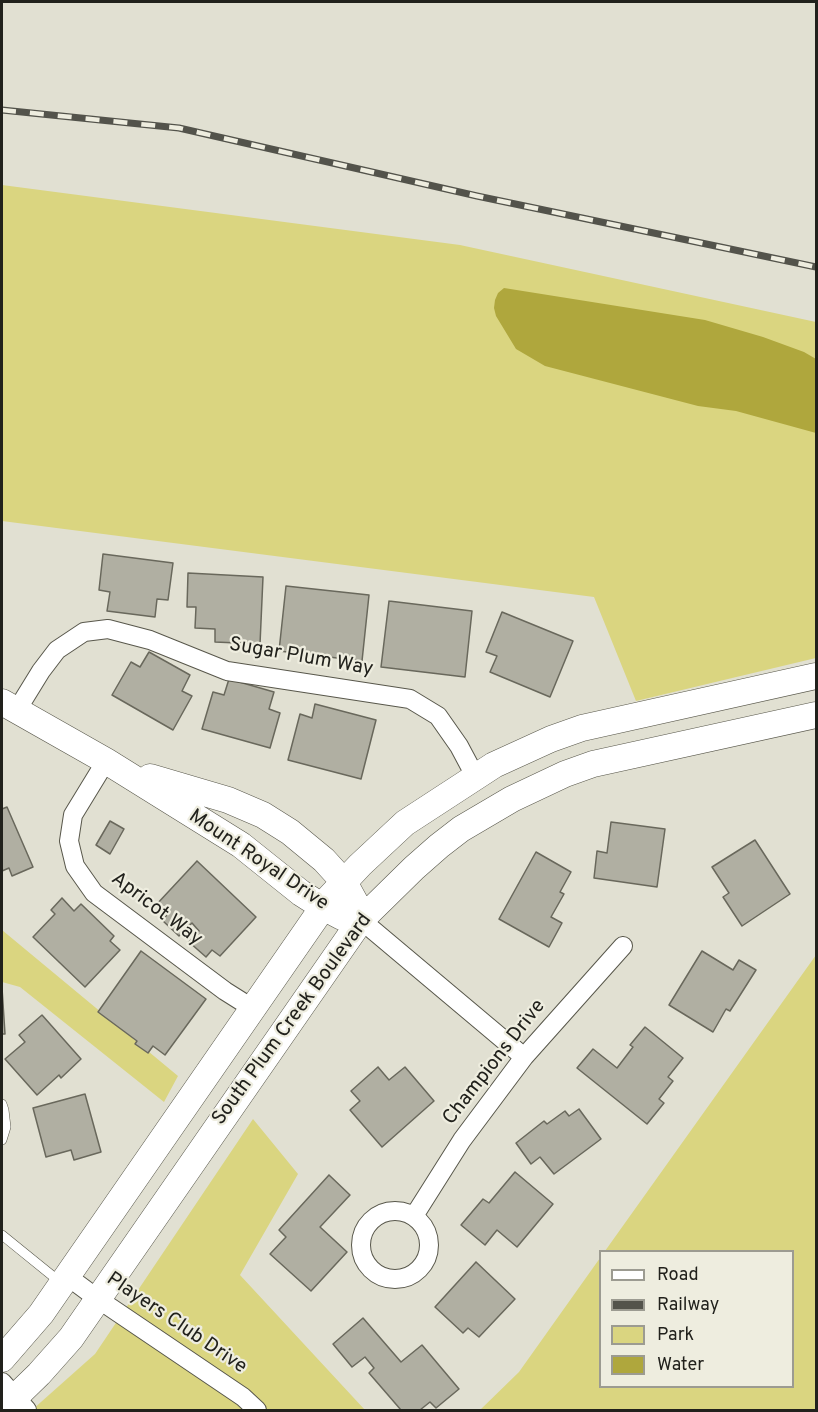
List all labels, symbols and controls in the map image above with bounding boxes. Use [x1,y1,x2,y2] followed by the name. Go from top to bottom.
[227,634,375,682] street label: Sugar Plum Way
[183,805,333,917] street label: Mount Royal Drive
[106,868,206,952] street label: Apricot Way
[208,909,378,1131] street label: South Plum Creek Boulevard
[439,996,551,1130] street label: Champions Drive
[599,1250,794,1388] legend
[657,1264,699,1287] text: Road
[101,1268,251,1380] street label: Players Club Drive
[657,1294,719,1317] text: Railway
[657,1324,694,1347] text: Park
[657,1354,704,1377] text: Water

